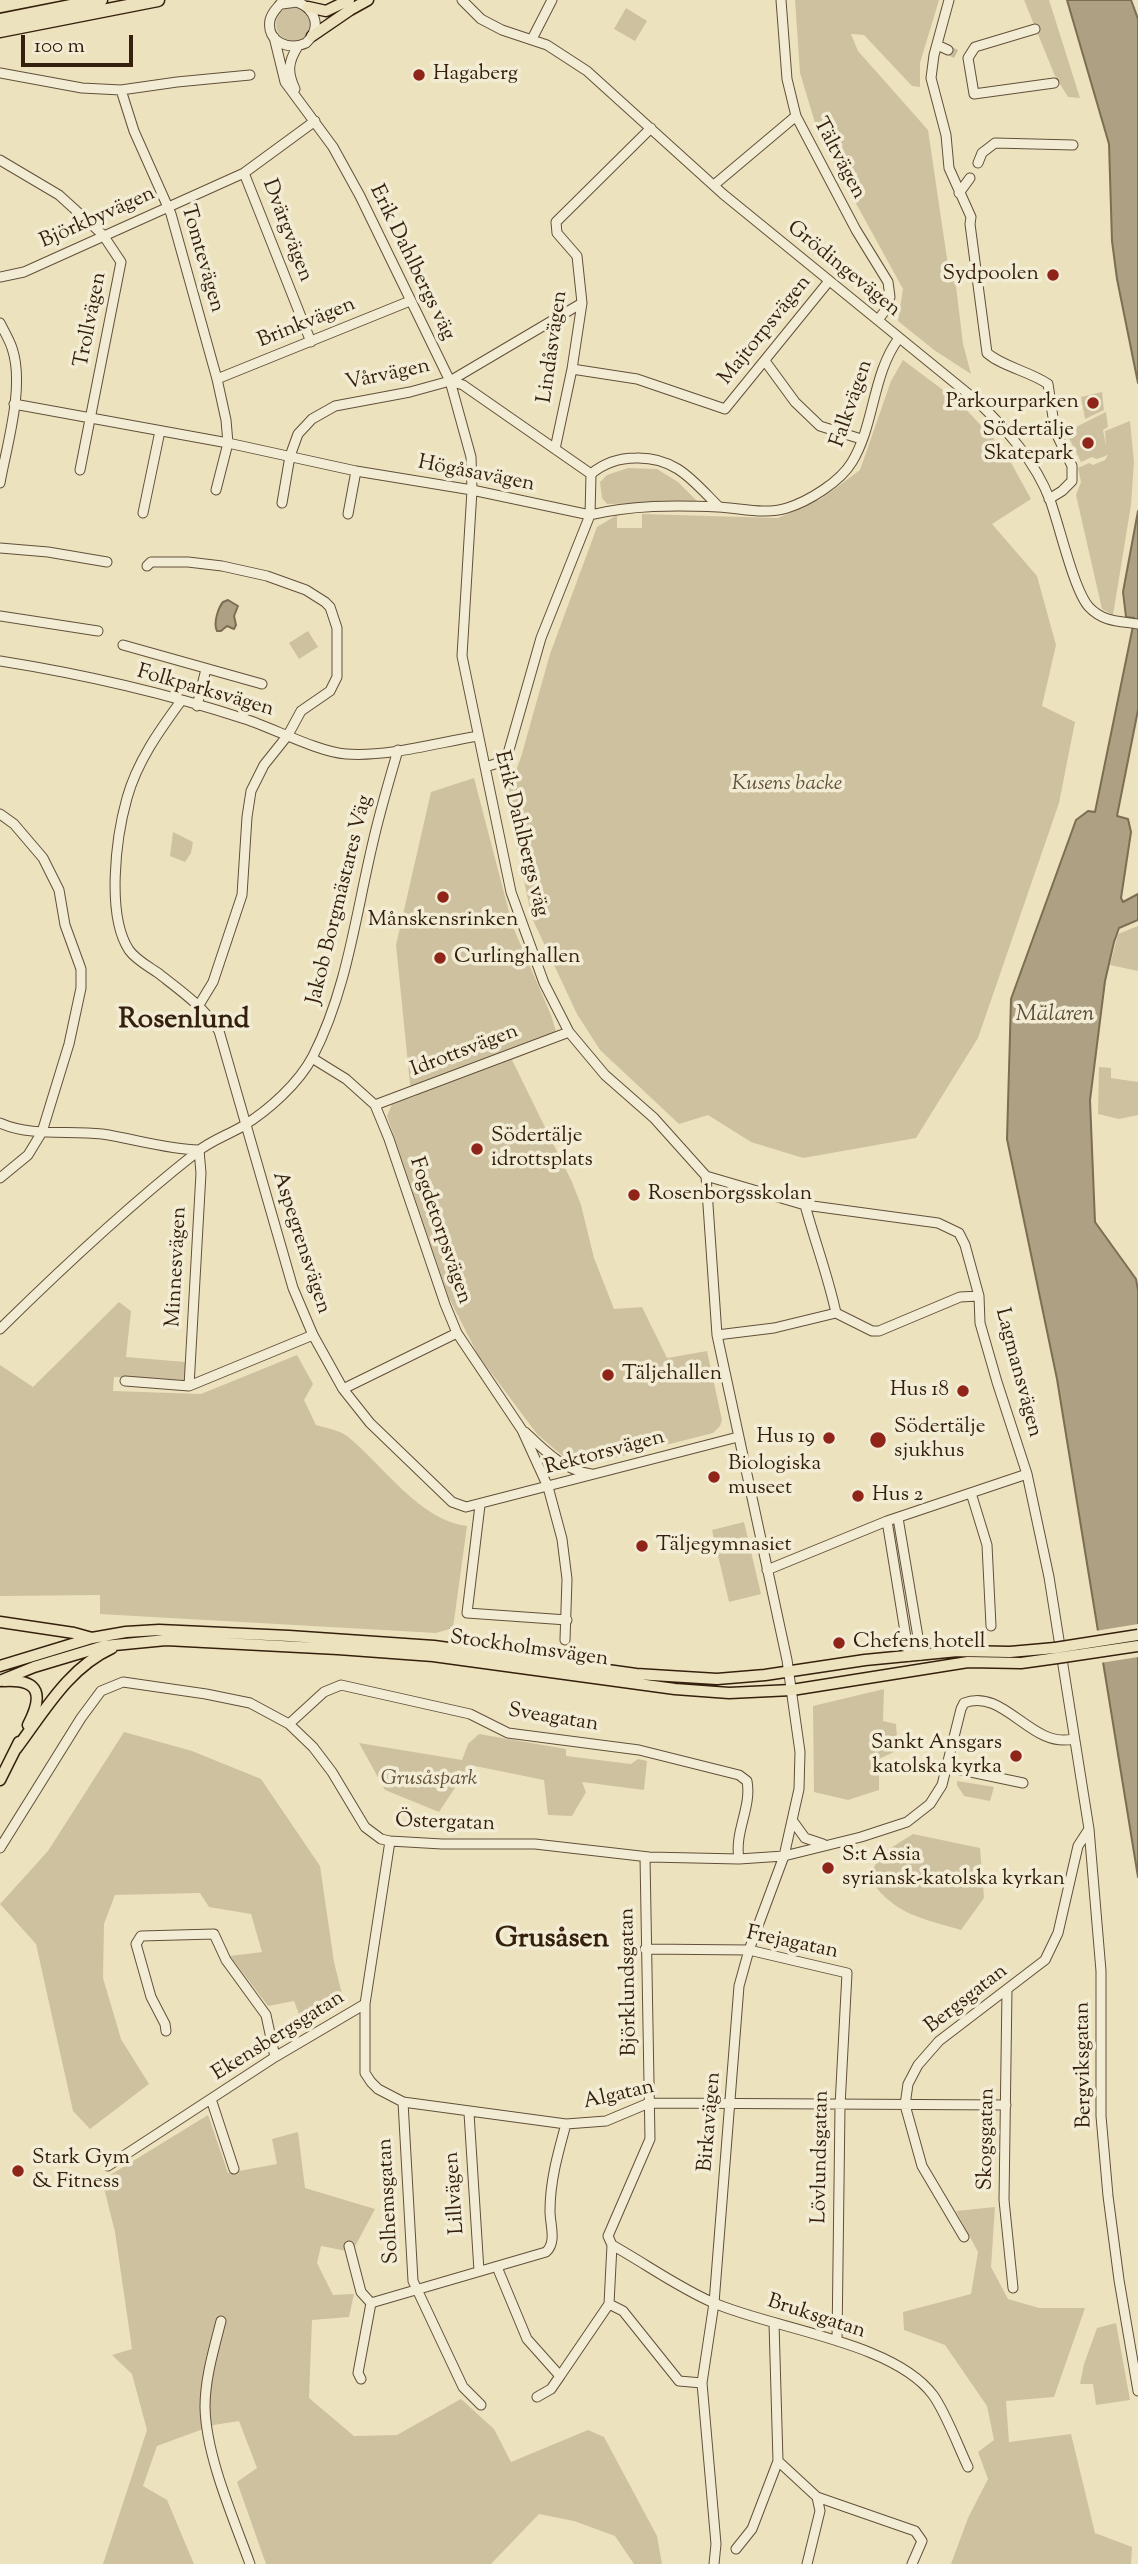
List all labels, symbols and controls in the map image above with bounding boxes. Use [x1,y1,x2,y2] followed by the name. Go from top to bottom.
[24,21,136,65] scale bar
[34,32,85,62] text: 100 m
[433,62,518,88] place label: Hagaberg
[411,67,427,83] marker: Hagaberg
[806,114,870,204] street label: Tältvägen
[255,176,317,286] street label: Dvärgvägen
[362,181,460,345] street label: Erik Dahlbergs väg
[36,182,160,256] street label: Björkbyvägen
[174,202,228,316] street label: Tomtevägen
[781,217,905,323] street label: Grödingevägen
[942,262,1039,288] place label: Sydpoolen
[1045,267,1061,283] marker: Sydpoolen
[70,270,114,370] street label: Trollvägen
[714,271,818,391] street label: Majtorpsvägen
[534,289,574,405] street label: Lindåsvägen
[254,293,360,355] street label: Brinkvägen
[343,355,433,397] street label: Vårvägen
[826,357,880,451] street label: Falkvägen
[946,390,1079,416] place label: Parkourparken
[1085,395,1101,411] marker: Parkourparken
[982,418,1074,468] place label: Södertälje Skatepark
[1080,435,1096,451] marker: Södertälje Skatepark
[415,451,537,499] street label: Högåsavägen
[134,660,276,724] street label: Folkparksvägen
[487,749,553,919] street label: Erik Dahlbergs väg
[732,772,842,798] park label: Kusens backe
[303,793,379,1007] street label: Jakob Borgmästares Väg
[435,889,451,905] marker: Månskensrinken
[368,908,518,934] place label: Månskensrinken
[454,945,580,971] place label: Curlinghallen
[432,950,448,966] marker: Curlinghallen
[1016,1002,1094,1030] water label: Mälaren
[119,1005,249,1039] district label: Rosenlund
[408,1020,522,1084] street label: Idrottsvägen
[491,1124,593,1174] place label: Södertälje idrottsplats
[469,1141,485,1157] marker: Södertälje idrottsplats
[402,1154,476,1308] street label: Fogdetorpsvägen
[265,1169,335,1317] street label: Aspegrensvägen
[648,1182,812,1208] place label: Rosenborgsskolan
[626,1187,642,1203] marker: Rosenborgsskolan
[162,1206,194,1328] street label: Minnesvägen
[988,1306,1046,1440] street label: Lagmansvägen
[622,1362,722,1388] place label: Täljehallen
[600,1367,616,1383] marker: Täljehallen
[890,1378,949,1404] place label: Hus 18
[955,1383,971,1399] marker: Hus 18
[894,1415,986,1465] place label: Södertälje sjukhus
[756,1425,815,1451] place label: Hus 19
[542,1426,668,1482] street label: Rektorsvägen
[821,1430,837,1446] marker: Hus 19
[868,1430,888,1450] marker: Södertälje sjukhus
[728,1452,821,1502] place label: Biologiska museet
[706,1469,722,1485] marker: Biologiska museet
[872,1483,923,1509] place label: Hus 2
[850,1488,866,1504] marker: Hus 2
[656,1533,792,1559] place label: Täljegymnasiet
[634,1538,650,1554] marker: Täljegymnasiet
[448,1626,610,1674] street label: Stockholmsvägen
[853,1630,986,1656] place label: Chefens hotell
[831,1635,847,1651] marker: Chefens hotell
[506,1699,600,1739] street label: Sveagatan
[871,1731,1002,1781] place label: Sankt Ansgars katolska kyrka
[1008,1748,1024,1764] marker: Sankt Ansgars katolska kyrka
[381,1767,477,1793] park label: Grusåspark
[395,1810,495,1838] street label: Östergatan
[842,1843,1065,1893] place label: S:t Assia syriansk-katolska kyrkan
[820,1860,836,1876] marker: S:t Assia syriansk-katolska kyrkan
[616,1907,644,2057] street label: Björklundsgatan
[744,1922,840,1966] street label: Frejagatan
[495,1924,609,1958] district label: Grusåsen
[920,1960,1014,2040] street label: Bergsgatan
[208,1986,350,2088] street label: Ekensbergsgatan
[1071,2001,1099,2129] street label: Bergviksgatan
[694,2071,728,2173] street label: Birkavägen
[581,2076,657,2116] street label: Algatan
[975,2087,1001,2191] street label: Skogsgatan
[808,2090,836,2224] street label: Lövlundsgatan
[374,2137,406,2265] street label: Solhemsgatan
[32,2146,130,2196] place label: Stark Gym & Fitness
[441,2151,471,2235] street label: Lillvägen
[10,2163,26,2179] marker: Stark Gym & Fitness
[764,2290,868,2346] street label: Bruksgatan

